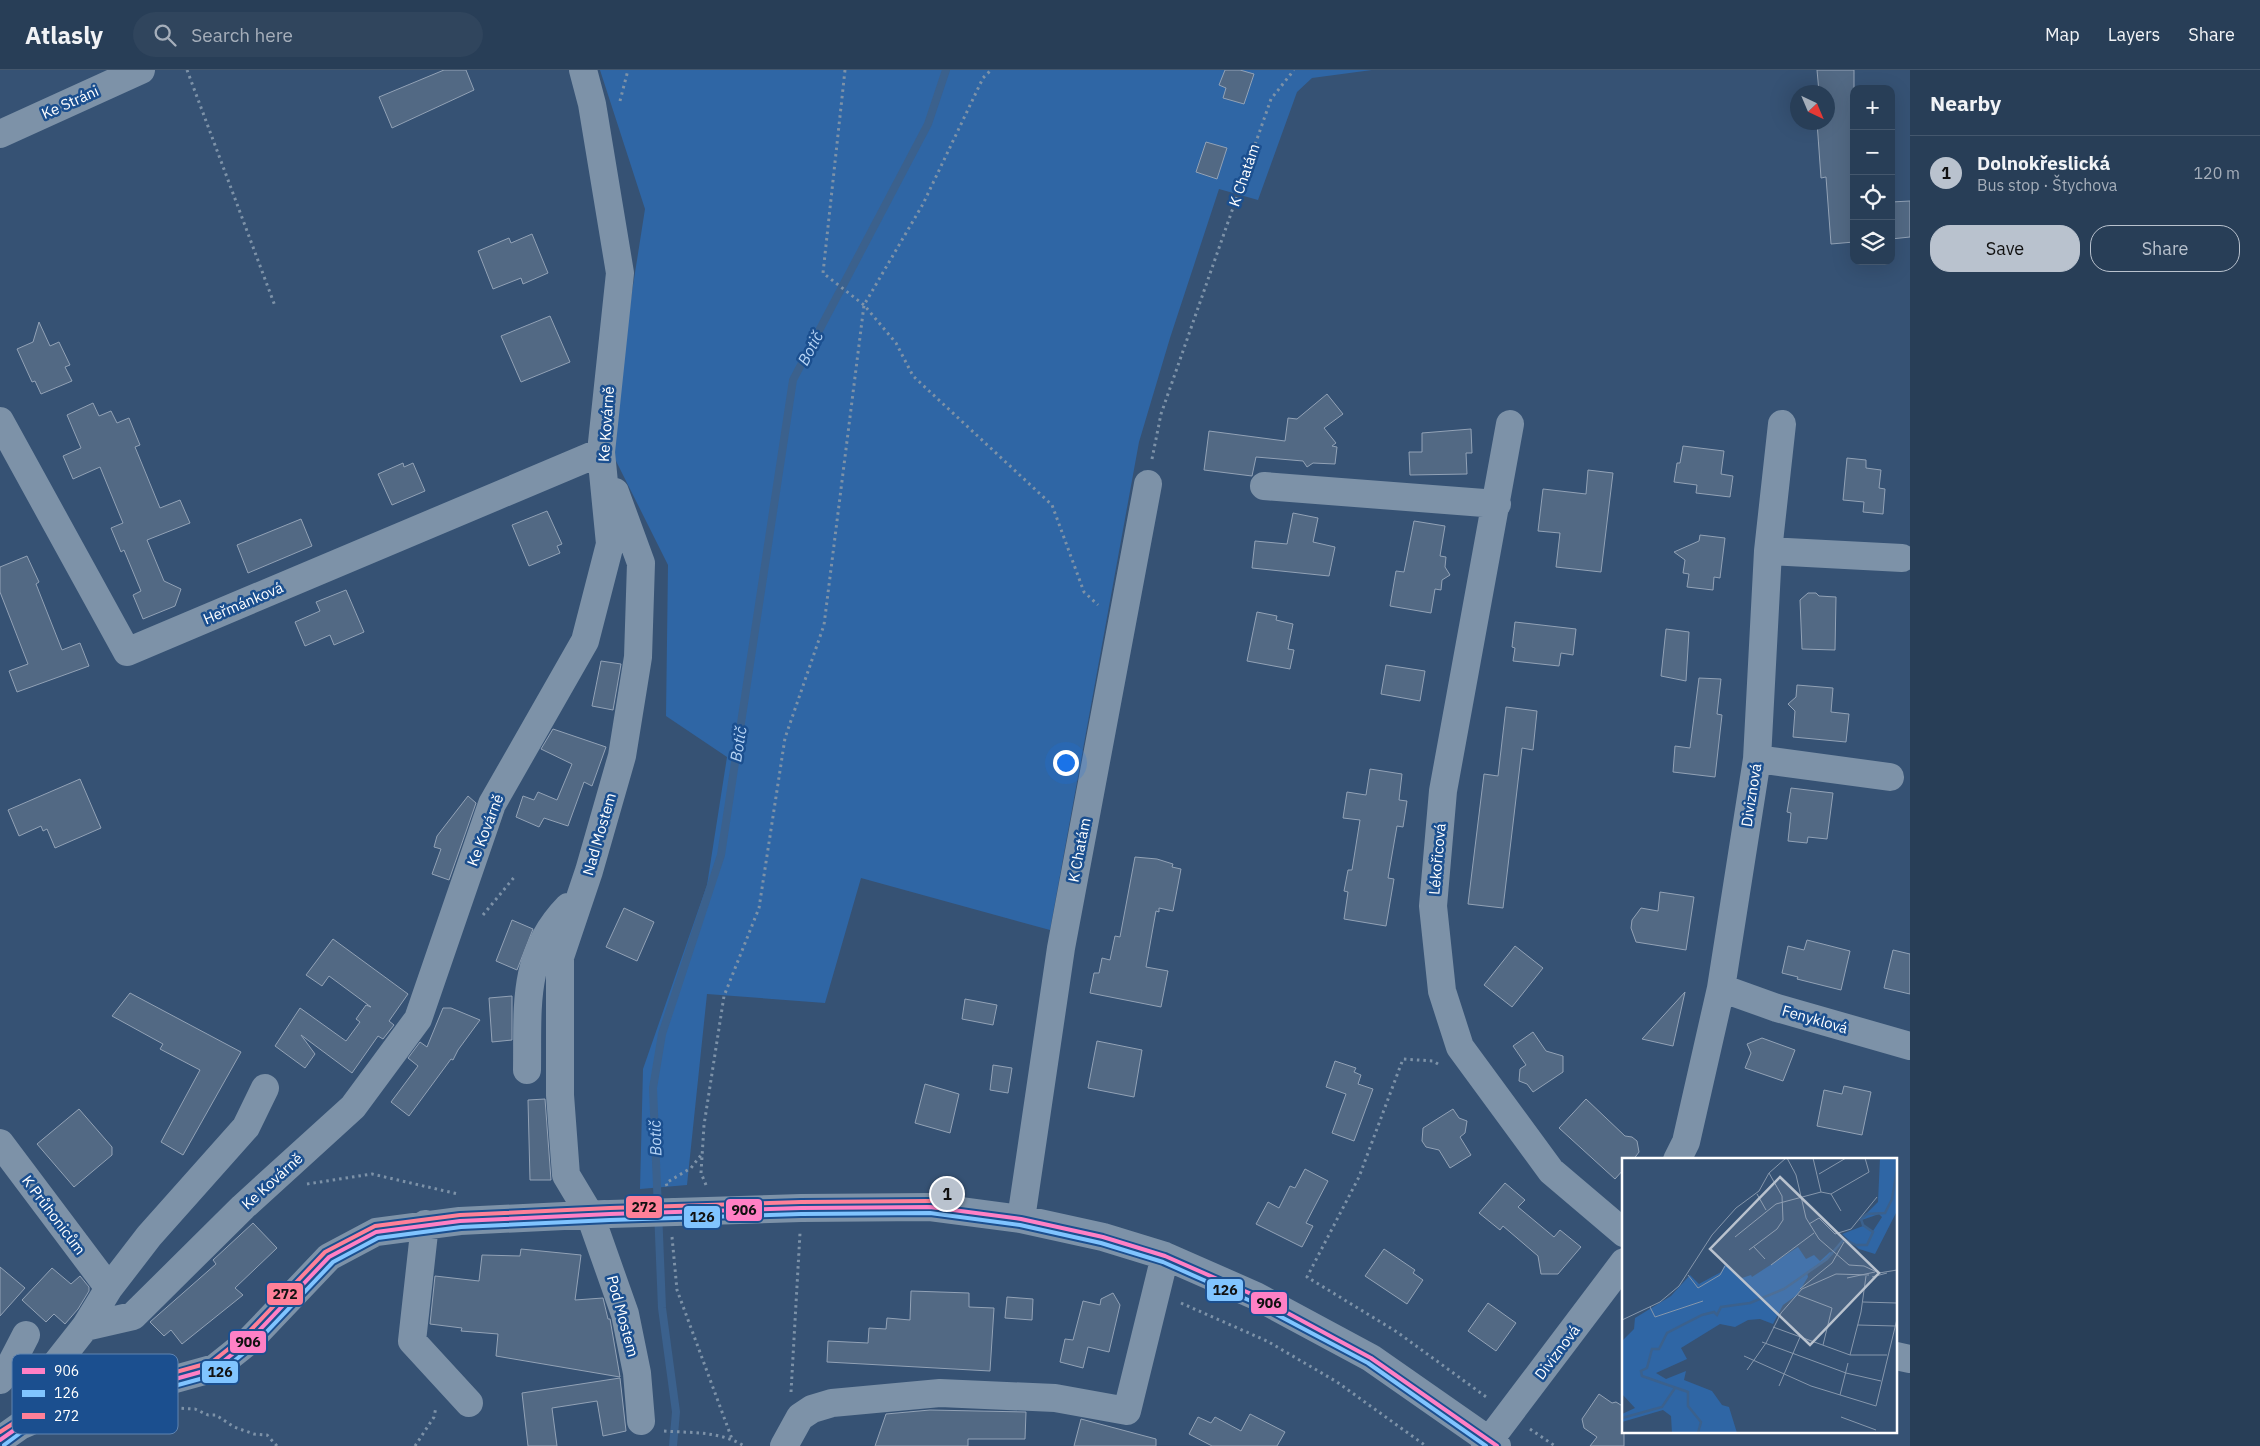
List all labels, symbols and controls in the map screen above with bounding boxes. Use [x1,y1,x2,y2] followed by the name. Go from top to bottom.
[133,12,483,57] search box
[25,19,103,51] text: Atlasly
[151,21,179,49] icon: search
[191,23,293,47] text: Search here
[2045,23,2080,46] text: Map
[2108,23,2160,46] text: Layers
[2188,23,2235,46] text: Share
[38,81,102,123] street label: Ke Stráni
[1790,85,1835,130] north arrow
[1850,85,1895,265] map controls
[1850,85,1895,130] button: +
[1930,89,2001,117] text: Nearby
[1850,130,1895,175] button: −
[1224,141,1264,209] street label: K Chatám
[1977,151,2110,175] text: Dolnokřeslická
[1941,163,1951,183] text: 1
[2193,163,2240,183] text: 120 m
[1850,175,1895,220] button: locate
[1977,175,2117,195] text: Bus stop · Štychova
[1850,220,1895,265] button: layers
[1930,225,2080,272] button: Save
[2090,225,2240,272] button: Share
[793,326,828,369] water label: Botič
[594,386,618,462] street label: Ke Kovárně
[200,578,286,628] street label: Heřmánková
[725,724,751,763] water label: Botič
[1053,750,1079,776] your location
[1737,762,1765,828] street label: Diviznová
[578,790,620,878] street label: Nad Mostem
[463,791,507,869] street label: Ke Kovárně
[1063,816,1095,884] street label: K Chatám
[1424,822,1450,896] street label: Lékořicová
[1780,1001,1850,1037] street label: Fenyklová
[644,1119,666,1156] water label: Botič
[237,1149,307,1213] street label: Ke Kovárně
[1622,1158,1898,1434] inset map
[18,1172,90,1258] street label: K Průhonicům
[931,1175,963,1213] pin: 1
[625,1195,663,1219] line badge: 272
[631,1198,657,1216] text: 272
[725,1198,763,1222] line badge: 906
[731,1201,757,1219] text: 906
[683,1205,721,1229] line badge: 126
[689,1208,715,1226] text: 126
[603,1273,643,1359] street label: Pod Mostem
[1206,1278,1244,1302] line badge: 126
[1212,1281,1238,1299] text: 126
[266,1282,304,1306] line badge: 272
[272,1285,298,1303] text: 272
[1250,1291,1288,1315] line badge: 906
[1256,1294,1282,1312] text: 906
[1530,1321,1584,1383] street label: Diviznová
[229,1330,267,1354] line badge: 906
[235,1333,261,1351] text: 906
[12,1354,178,1434] legend
[201,1360,239,1384] line badge: 126
[54,1362,79,1380] text: 906
[207,1363,233,1381] text: 126
[54,1384,79,1402] text: 126
[54,1407,79,1425] text: 272

